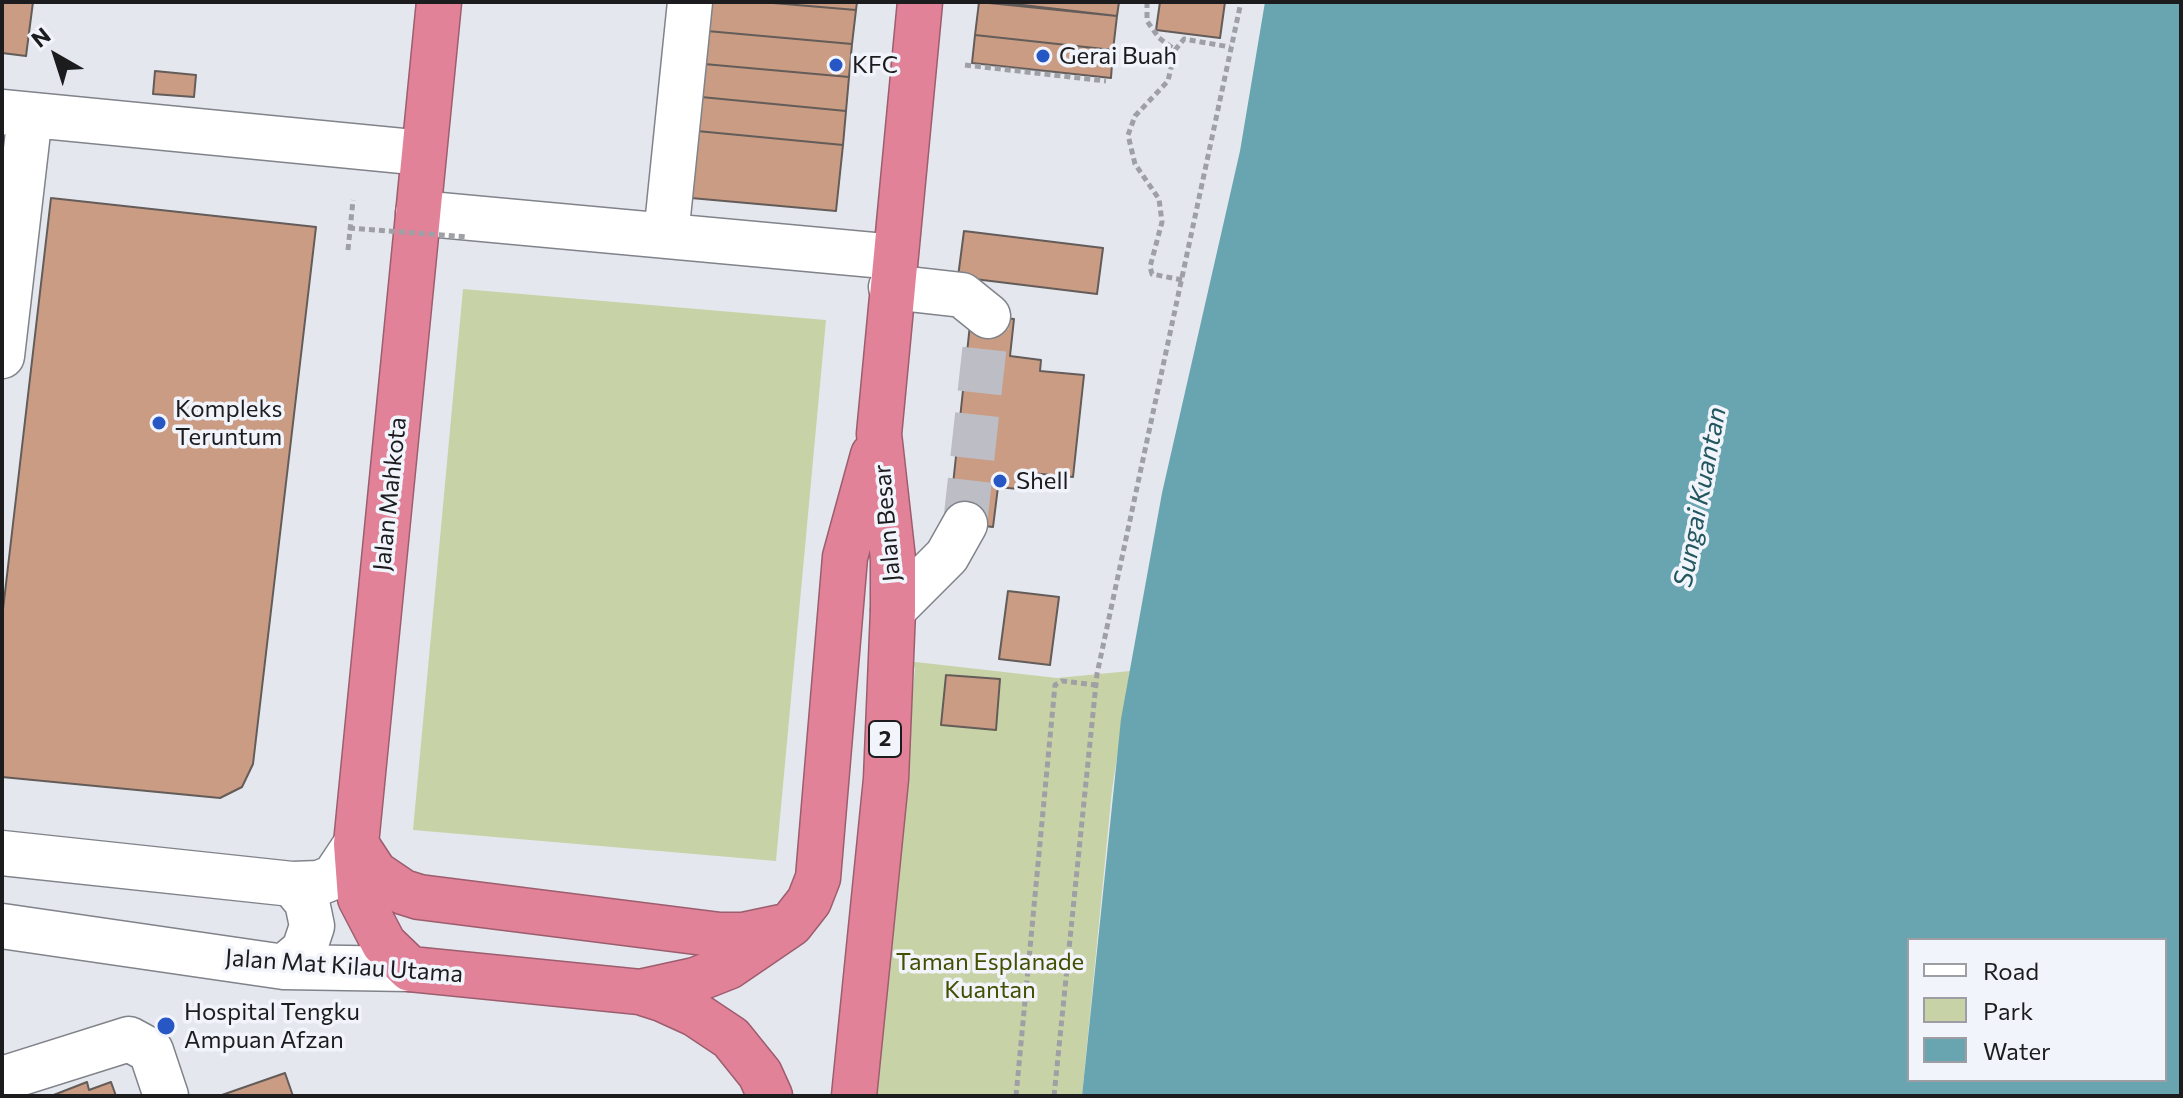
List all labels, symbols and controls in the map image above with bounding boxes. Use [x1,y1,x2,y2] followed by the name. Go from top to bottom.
[16,16,96,96] north arrow
[26,21,55,53] text: N
[1059,42,1177,70] place label: Gerai Buah
[1034,47,1052,65] marker: Gerai Buah
[852,51,898,79] place label: KFC
[827,56,845,74] marker: KFC
[175,395,282,451] place label: Kompleks Teruntum
[1667,404,1733,590] water label: Sungai Kuantan
[150,414,168,432] marker: Kompleks Teruntum
[368,416,412,572] street label: Jalan Mahkota
[868,463,906,583] street label: Jalan Besar
[1016,467,1069,495] place label: Shell
[991,472,1009,490] marker: Shell
[869,721,901,757] road number: 2
[1907,938,2167,1082] legend
[224,943,464,989] street label: Jalan Mat Kilau Utama
[896,948,1084,1004] park label: Taman Esplanade Kuantan
[1983,956,2039,985] text: Road
[1983,996,2033,1025] text: Park
[184,998,360,1054] place label: Hospital Tengku Ampuan Afzan
[155,1015,177,1037] marker: Hospital Tengku Ampuan Afzan
[1983,1036,2051,1065] text: Water

